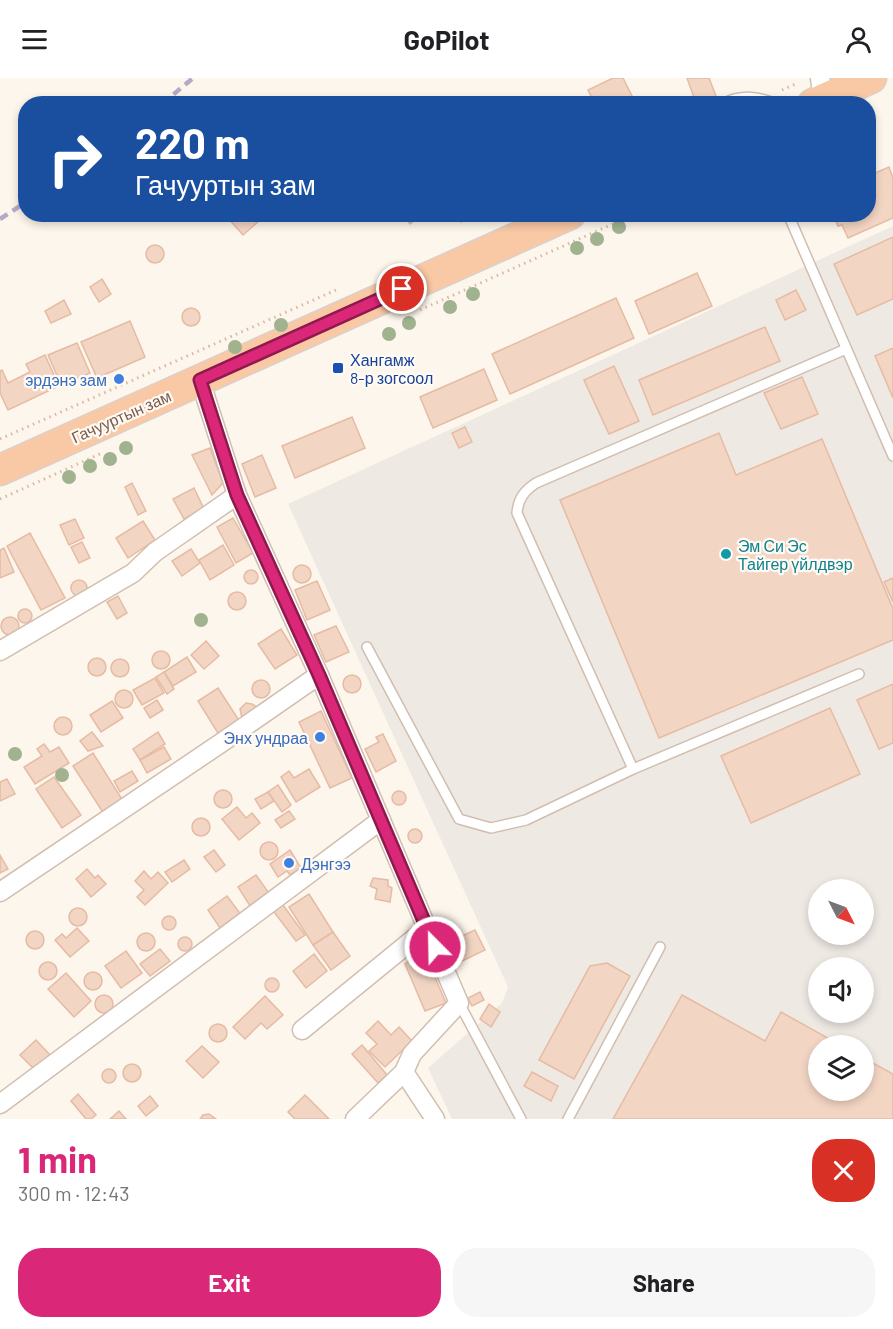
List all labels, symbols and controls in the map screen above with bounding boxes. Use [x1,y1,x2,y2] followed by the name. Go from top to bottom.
[18,23,51,56] icon: menu
[403,23,490,55] text: GoPilot
[842,23,875,56] icon: person
[135,117,249,167] text: 220 m
[36,120,114,198] icon: right
[135,168,316,200] text: Гачууртын зам
[376,263,427,314] pin
[385,272,418,305] icon: arrive
[350,350,433,387] place label: Хангамж 8-р зогсоол
[331,361,345,375] marker: Хангамж 8-р зогсоол
[25,370,107,389] place label: эрдэнэ зам
[112,372,126,386] marker: эрдэнэ зам
[68,386,174,446] street label: Гачууртын зам
[738,536,853,573] place label: Эм Си Эс Тайгер үйлдвэр
[719,547,733,561] marker: Эм Си Эс Тайгер үйлдвэр
[224,728,308,747] place label: Энх ундраа
[313,730,327,744] marker: Энх ундраа
[301,854,351,873] place label: Дэнгээ
[282,856,296,870] marker: Дэнгээ
[808,879,874,945] north arrow
[808,879,874,1101] map controls
[403,915,467,979] position arrow
[808,957,874,1023] button: sound
[808,1035,874,1101] button: layers
[18,1137,97,1180] text: 1 min
[812,1139,875,1202] button: close
[18,1181,129,1205] text: 300 m · 12:43
[18,1248,441,1317] button: Exit
[453,1248,875,1317] button: Share

